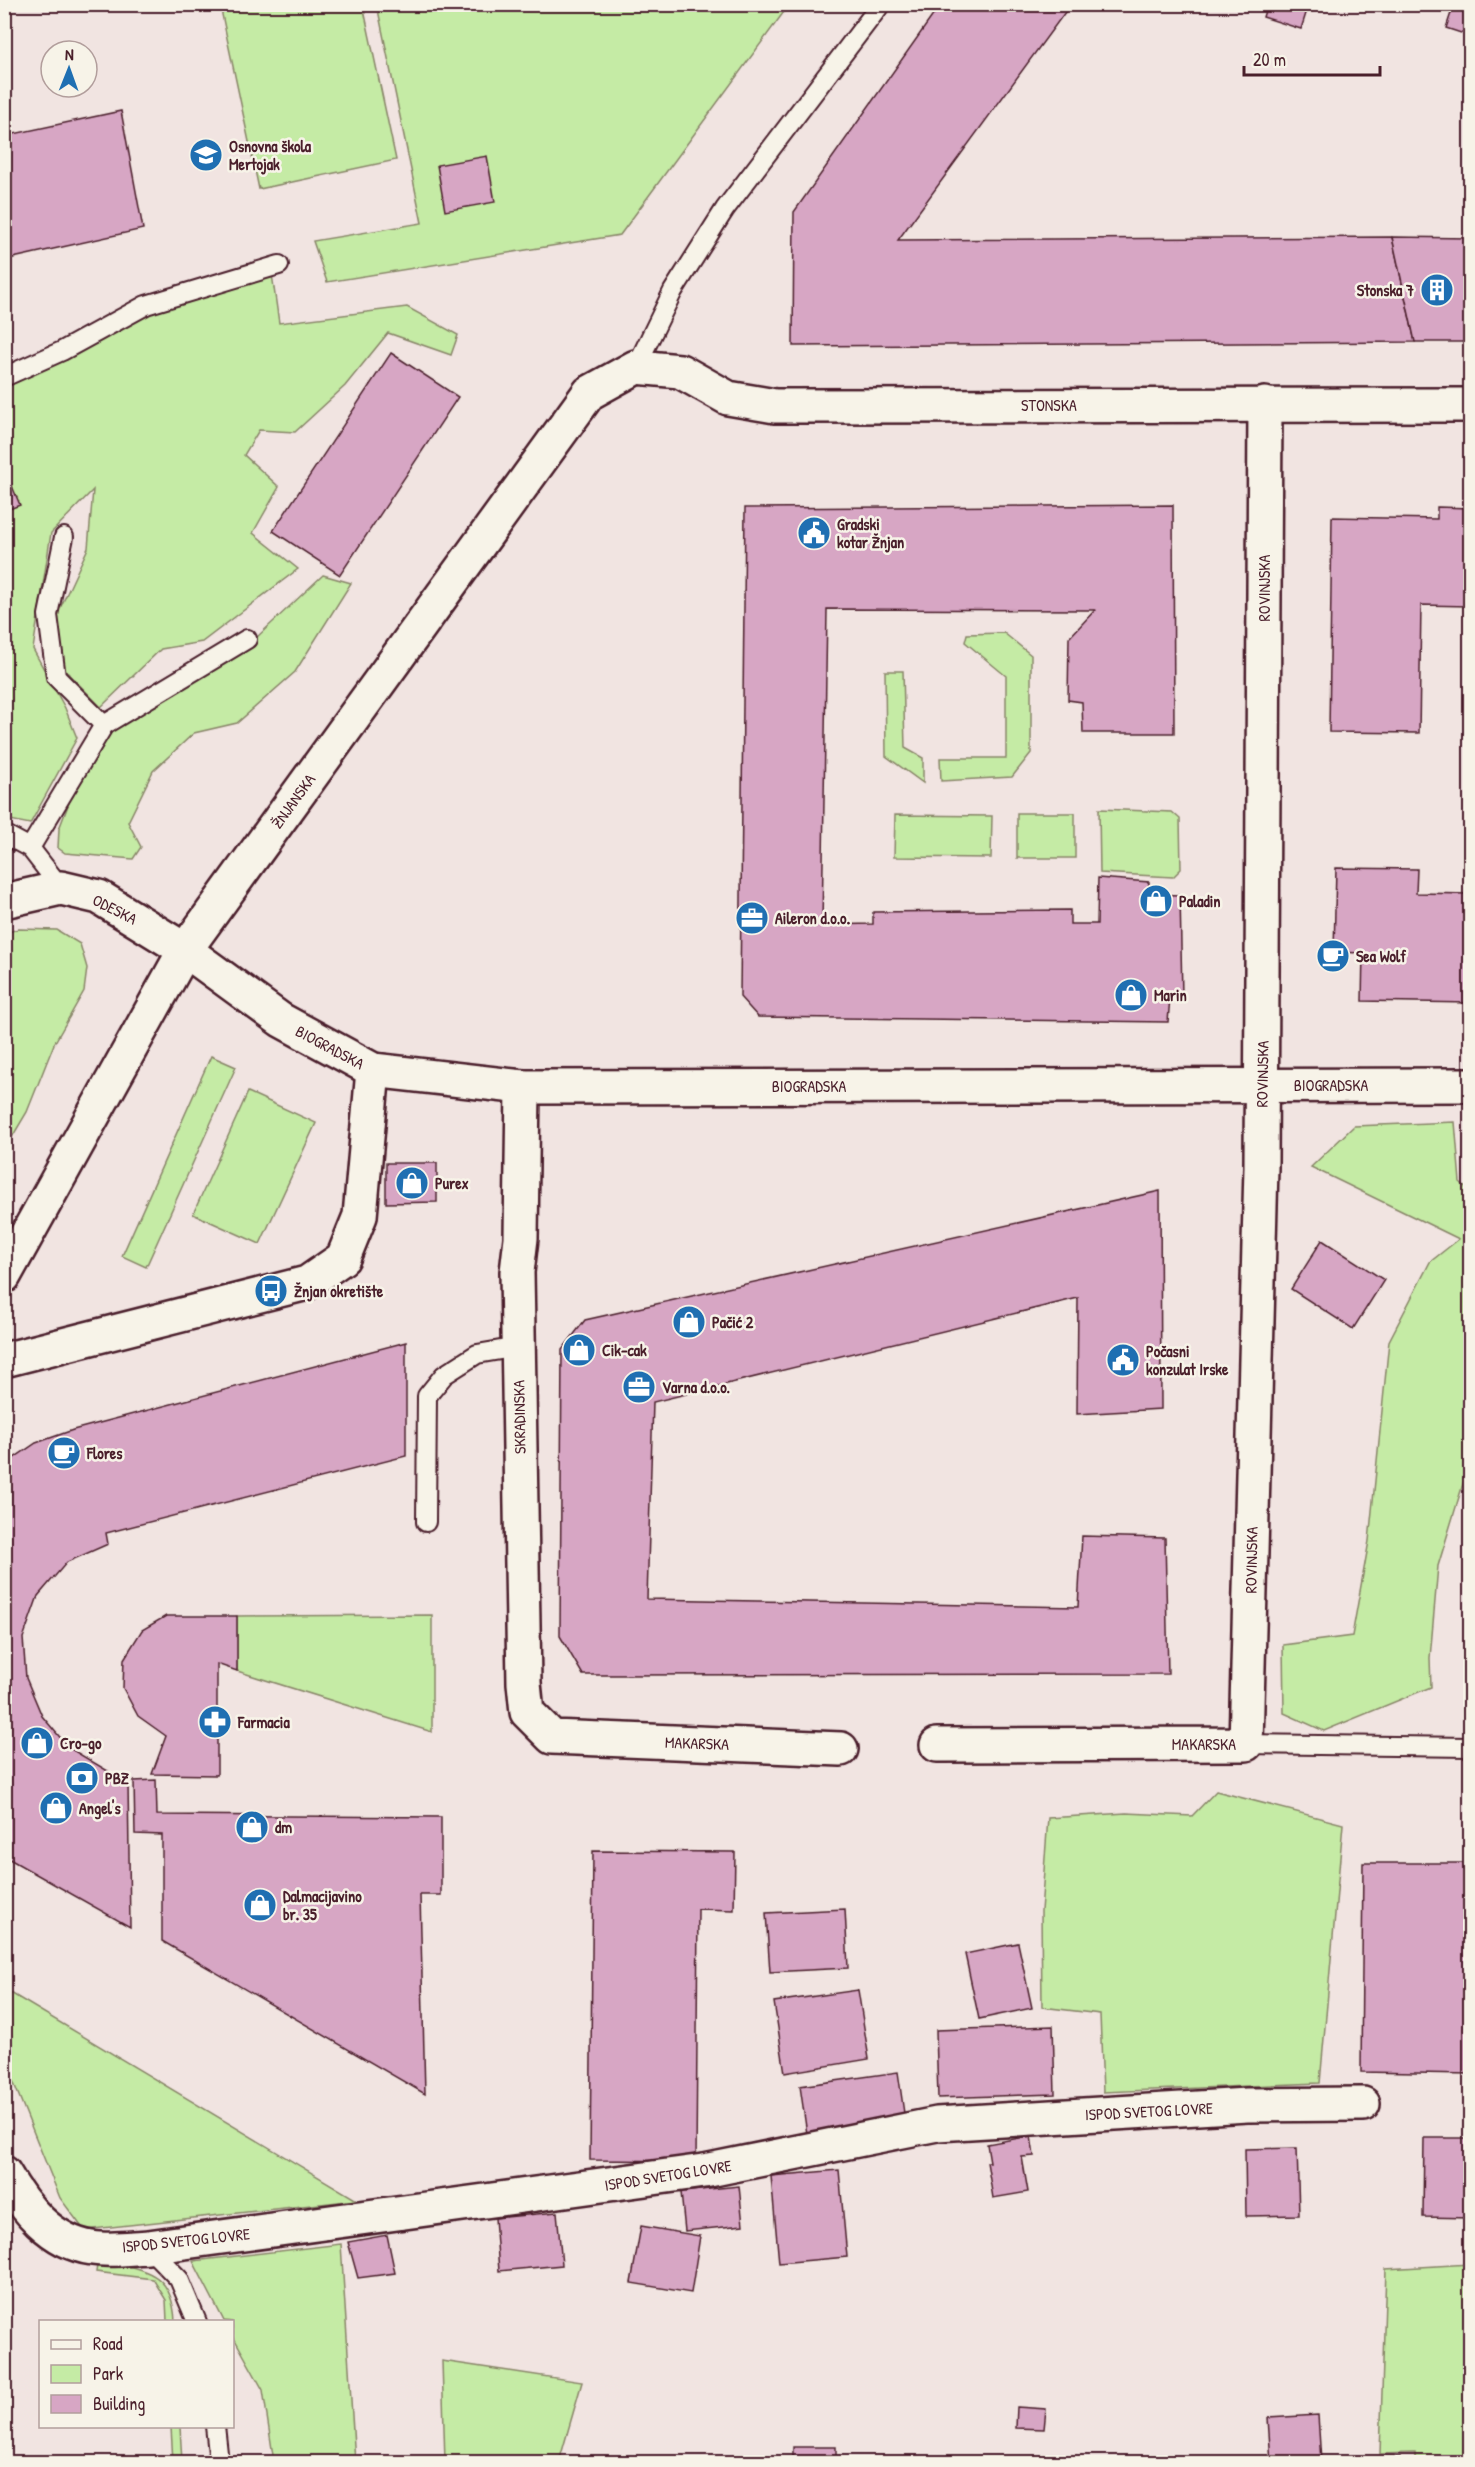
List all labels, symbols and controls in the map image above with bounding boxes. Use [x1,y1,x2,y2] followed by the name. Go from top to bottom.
[39,39,99,99] north arrow
[1244,39,1380,77] scale bar
[65,43,74,65] text: N
[1253,47,1286,72] text: 20 m
[229,135,312,175] place label: Osnovna škola Mertojak
[188,137,224,173] school or university icon: Osnovna škola Mertojak
[1419,272,1455,308] building icon: Stonska 7
[1357,279,1414,301] place label: Stonska 7
[1021,394,1077,416] street label: STONSKA
[837,513,904,553] place label: Gradski kotar Žnjan
[796,515,832,551] public building icon: Gradski kotar Žnjan
[1253,554,1275,621] street label: ROVINJSKA
[266,769,320,833] street label: ŽNJANSKA
[1138,883,1174,919] shop icon: Paladin
[89,889,141,930] street label: ODESKA
[1179,890,1221,912] place label: Paladin
[734,900,770,936] office icon: Aileron d.o.o.
[775,907,850,929] place label: Aileron d.o.o.
[1315,938,1351,974] cafe icon: Sea Wolf
[1356,945,1406,967] place label: Sea Wolf
[1113,977,1149,1013] shop icon: Marin
[1154,984,1187,1006] place label: Marin
[292,1020,368,1074] street label: BIOGRADSKA
[1250,1040,1274,1108] street label: ROVINJSKA
[1294,1074,1369,1096] street label: BIOGRADSKA
[772,1075,847,1097] street label: BIOGRADSKA
[394,1165,430,1201] shop icon: Purex
[435,1172,469,1194] place label: Purex
[253,1273,289,1309] bus stop icon: Žnjan okretište
[294,1280,384,1302] place label: Žnjan okretište
[671,1304,707,1340] shop icon: Pačić 2
[712,1311,754,1333] place label: Pačić 2
[561,1332,597,1368] shop icon: Cik-cak
[602,1339,647,1361] place label: Cik-cak
[1146,1340,1229,1380] place label: Počasni konzulat Irske
[1105,1342,1141,1378] public building icon: Počasni konzulat Irske
[621,1369,657,1405] office icon: Varna d.o.o.
[662,1376,730,1398] place label: Varna d.o.o.
[507,1380,531,1454] street label: SKRADINSKA
[46,1435,82,1471] cafe icon: Flores
[86,1442,123,1464] place label: Flores
[1239,1526,1263,1594] street label: ROVINJSKA
[197,1704,233,1740] pharmacy icon: Farmacia
[237,1711,290,1733] place label: Farmacia
[19,1725,55,1761] shop icon: Cro-go
[664,1731,730,1755] street label: MAKARSKA
[60,1732,102,1755] place label: Cro-go
[1172,1733,1236,1755] street label: MAKARSKA
[64,1760,100,1796] bank icon: PBZ
[105,1767,130,1789] place label: PBZ
[38,1790,74,1826] shop icon: Angel's
[79,1797,121,1820] place label: Angel's
[234,1809,270,1845] shop icon: dm
[275,1816,292,1838] place label: dm
[283,1885,362,1925] place label: Dalmacijavino br. 35
[242,1887,278,1923] shop icon: Dalmacijavino br. 35
[1084,2097,1214,2125] street label: ISPOD SVETOG LOVRE
[603,2154,733,2196] street label: ISPOD SVETOG LOVRE
[121,2222,251,2258] street label: ISPOD SVETOG LOVRE
[39,2320,234,2428] legend
[93,2331,123,2356] text: Road
[93,2361,124,2386] text: Park
[93,2391,145,2416] text: Building

